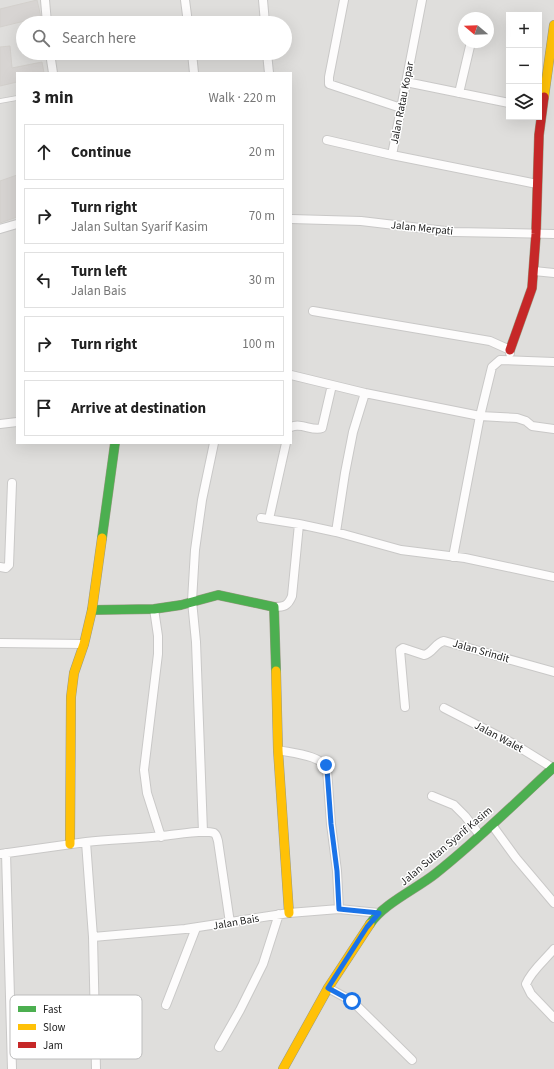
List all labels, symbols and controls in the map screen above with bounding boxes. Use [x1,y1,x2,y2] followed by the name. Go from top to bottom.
[458,12,494,48] north arrow
[506,12,542,120] map controls
[506,12,542,48] button: +
[16,16,292,60] search box
[30,27,52,49] icon: search
[62,28,136,49] text: Search here
[506,48,542,84] button: −
[387,60,417,146] street label: Jalan Ratau Kopar
[506,84,542,120] button: layers
[32,86,73,110] text: 3 min
[208,89,276,107] text: Walk · 220 m
[33,141,55,163] icon: ahead
[71,142,131,163] text: Continue
[249,143,275,161] text: 20 m
[71,197,137,218] text: Turn right
[33,205,55,227] icon: right
[249,207,275,225] text: 70 m
[390,217,454,239] street label: Jalan Merpati
[71,218,208,236] text: Jalan Sultan Syarif Kasim
[71,261,127,282] text: Turn left
[33,269,55,291] icon: left
[249,271,275,289] text: 30 m
[71,282,126,300] text: Jalan Bais
[33,333,55,355] icon: right
[71,334,137,355] text: Turn right
[242,335,275,353] text: 100 m
[33,397,55,419] icon: arrive
[71,398,206,419] text: Arrive at destination
[451,636,511,666] street label: Jalan Srindit
[472,718,526,756] street label: Jalan Walet
[317,756,335,774] route end
[397,803,495,889] street label: Jalan Sultan Syarif Kasim
[212,910,261,933] street label: Jalan Bais
[343,992,361,1010] route start
[10,995,142,1059] legend
[43,1002,62,1017] text: Fast
[43,1020,66,1035] text: Slow
[43,1038,63,1053] text: Jam

